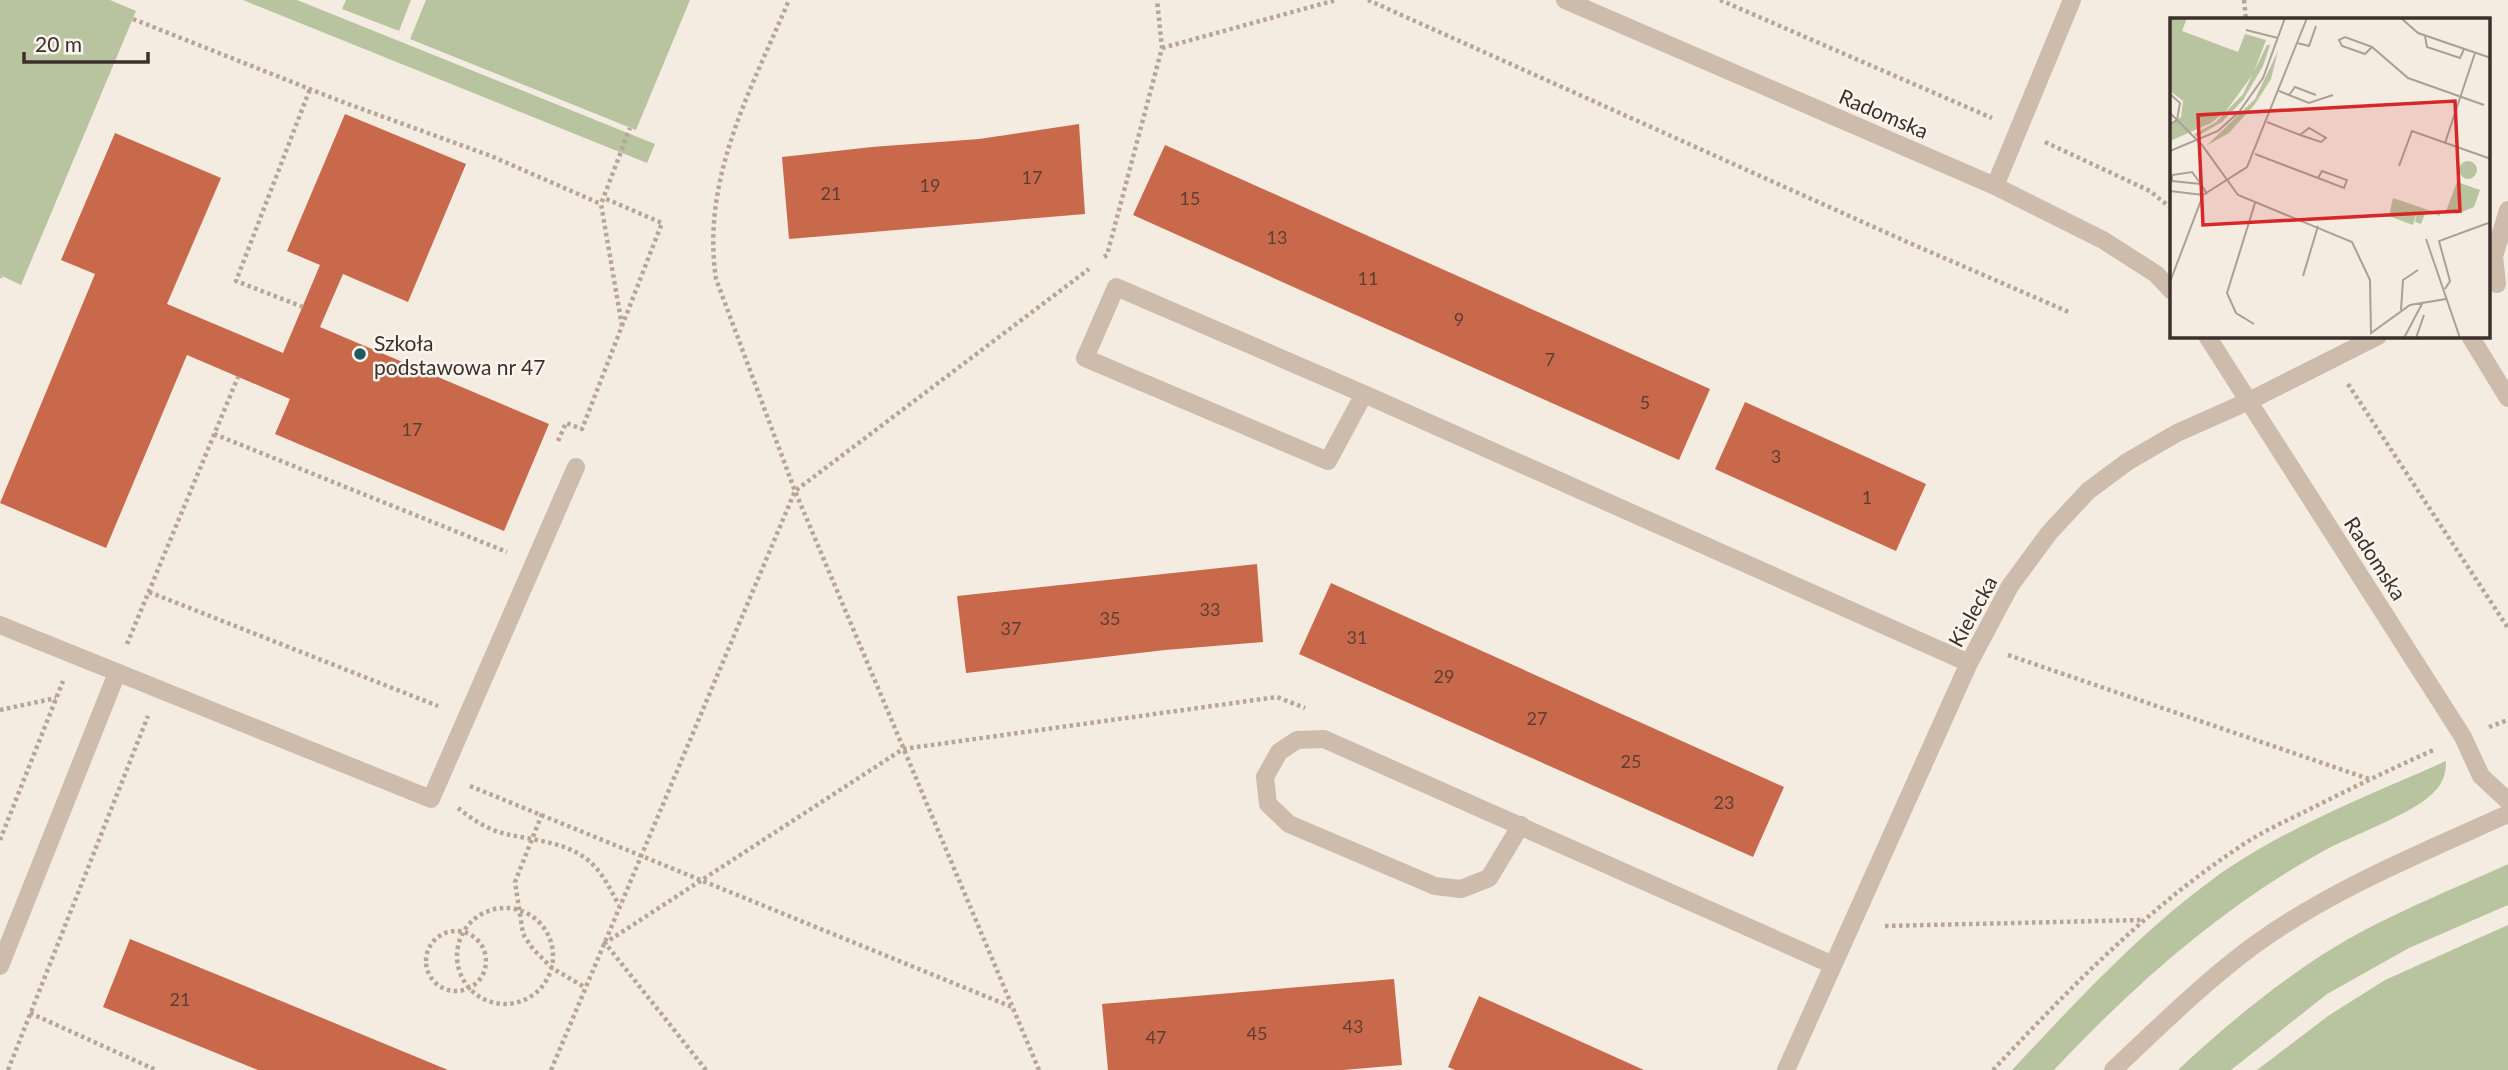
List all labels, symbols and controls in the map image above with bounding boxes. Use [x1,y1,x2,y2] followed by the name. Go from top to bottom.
[2170,18,2490,338] inset map
[24,21,149,65] scale bar
[35,31,82,56] text: 20 m
[1836,83,1932,143] street label: Radomska
[1022,166,1042,188] house number: 17
[920,174,940,196] house number: 19
[821,182,841,204] house number: 21
[1180,187,1200,209] house number: 15
[1267,226,1287,248] house number: 13
[1358,267,1378,289] house number: 11
[1454,308,1464,330] house number: 9
[374,330,545,379] place label: Szkoła podstawowa nr 47
[352,346,368,362] marker: Szkoła podstawowa nr 47
[1545,348,1555,370] house number: 7
[1640,391,1650,413] house number: 5
[402,418,422,440] house number: 17
[1771,445,1781,467] house number: 3
[1862,486,1872,508] house number: 1
[2340,512,2412,604] street label: Radomska
[1942,571,2002,651] street label: Kielecka
[1200,598,1220,620] house number: 33
[1100,607,1120,629] house number: 35
[1001,617,1021,639] house number: 37
[1347,626,1367,648] house number: 31
[1434,665,1454,687] house number: 29
[1527,707,1547,729] house number: 27
[1621,750,1641,772] house number: 25
[1714,791,1734,813] house number: 23
[170,988,190,1010] house number: 21
[1343,1015,1363,1037] house number: 43
[1247,1022,1267,1044] house number: 45
[1146,1026,1166,1048] house number: 47

